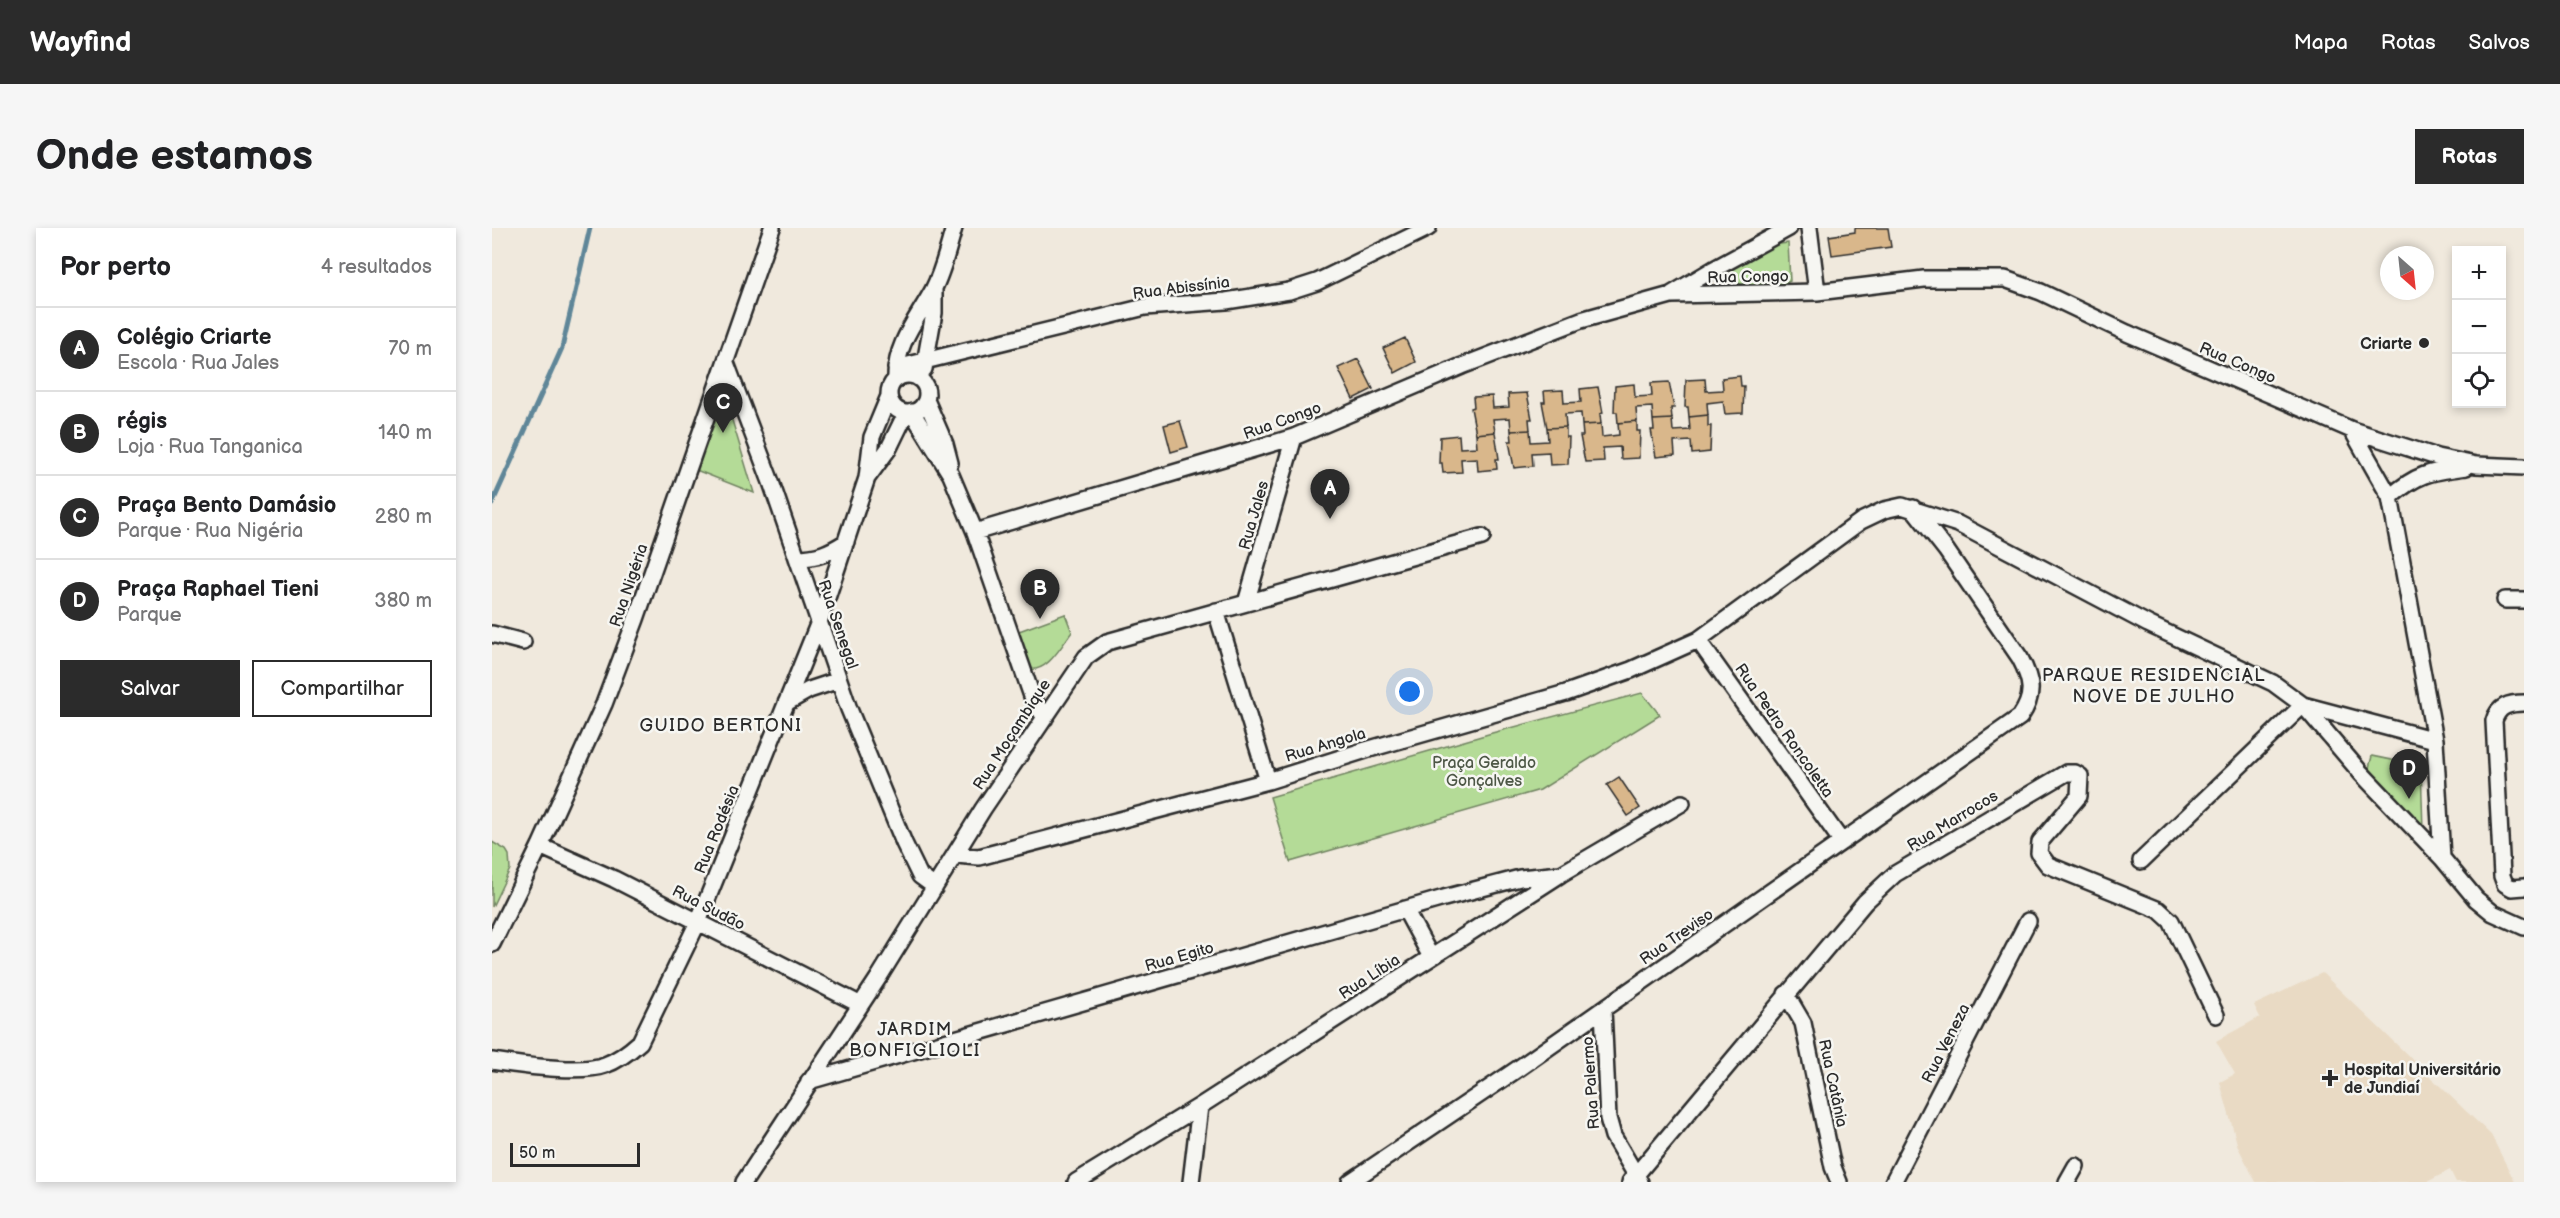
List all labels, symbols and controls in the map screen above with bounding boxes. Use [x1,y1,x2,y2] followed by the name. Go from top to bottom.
[30,26,131,59] text: Wayfind
[2294,30,2348,55] text: Mapa
[2381,30,2436,55] text: Rotas
[2469,30,2530,55] text: Salvos
[2415,129,2524,184] button: Rotas
[36,131,313,182] text: Onde estamos
[2380,246,2434,300] north arrow
[2452,246,2506,408] map controls
[2452,246,2506,300] button: +
[60,252,171,283] text: Por perto
[321,255,432,279] text: 4 resultados
[1707,267,1789,288] street label: Rua Congo
[1132,273,1231,304] street label: Rua Abissínia
[2452,300,2506,354] button: −
[117,324,271,351] text: Colégio Criarte
[2360,335,2412,354] place label: Criarte
[2417,336,2431,350] marker: Criarte
[73,337,86,361] text: A
[388,337,432,361] text: 70 m
[2196,339,2279,388] street label: Rua Congo
[117,351,279,375] text: Escola · Rua Jales
[2452,354,2506,408] button: locate
[704,384,742,433] pin: C
[1241,399,1324,444] street label: Rua Congo
[117,408,167,435] text: régis
[72,421,87,445] text: B
[378,421,432,445] text: 140 m
[117,435,303,459] text: Loja · Rua Tanganica
[1310,470,1350,519] pin: A
[1236,479,1273,552] street label: Rua Jales
[117,492,336,519] text: Praça Bento Damásio
[72,505,87,529] text: C
[375,505,432,529] text: 280 m
[117,519,303,543] text: Parque · Rua Nigéria
[606,541,653,630] street label: Rua Nigéria
[1020,570,1060,619] pin: B
[117,576,319,603] text: Praça Raphael Tieni
[813,577,862,672] street label: Rua Senegal
[73,589,86,613] text: D
[374,589,432,613] text: 380 m
[117,603,182,627] text: Parque
[60,660,240,717] button: Salvar
[252,660,432,717] button: Compartilhar
[1730,660,1837,801] street label: Rua Pedro Roncoletta
[2042,665,2266,707] district label: PARQUE RESIDENCIAL NOVE DE JULHO
[969,676,1055,794] street label: Rua Moçambique
[1395,677,1424,706] your location
[640,715,802,736] district label: GUIDO BERTONI
[1283,724,1368,767] street label: Rua Angola
[2390,750,2428,799] pin: D
[1432,754,1536,791] park label: Praça Geraldo Gonçalves
[691,783,744,877] street label: Rua Rodésia
[1904,787,2002,856] street label: Rua Marrocos
[669,882,748,935] street label: Rua Sudão
[1636,905,1717,969] street label: Rua Treviso
[1143,939,1216,976] street label: Rua Egito
[1336,951,1404,1004] street label: Rua Líbia
[1918,1001,1974,1086] street label: Rua Veneza
[849,1019,981,1061] district label: JARDIM BONFIGLIOLI
[1579,1036,1604,1130] street label: Rua Palermo
[1814,1038,1851,1129] street label: Rua Catânia
[2344,1061,2501,1098] place label: Hospital Universitário de Jundiaí
[2321,1069,2339,1087] marker: Hospital Universitário de Jundiaí
[510,1140,640,1168] scale bar
[519,1144,555,1163] text: 50 m

